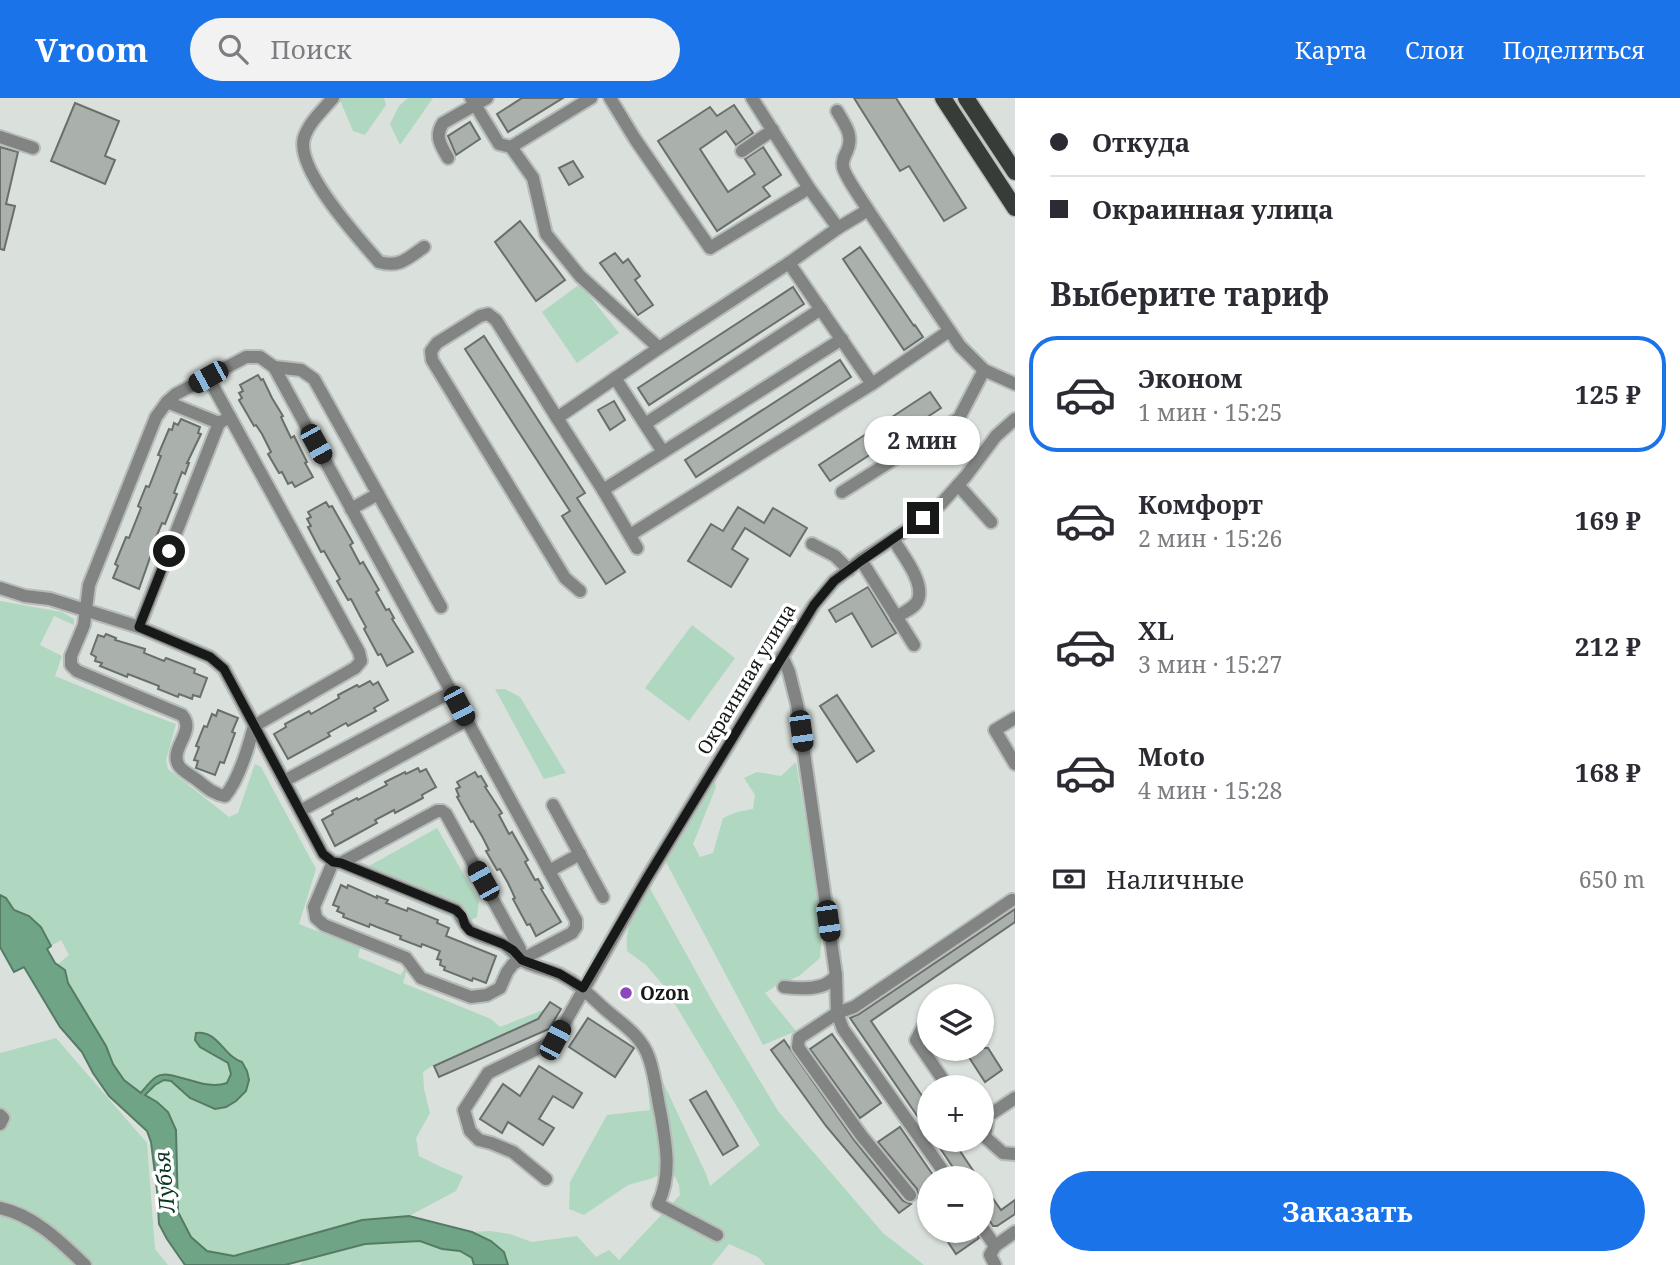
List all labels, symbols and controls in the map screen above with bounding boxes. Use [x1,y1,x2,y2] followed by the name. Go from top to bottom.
[190,18,680,81] search box
[35,27,148,72] text: Vroom
[214,30,252,68] icon: search
[270,31,352,67] text: Поиск
[1295,33,1367,66] text: Карта
[1405,33,1465,66] text: Слои
[1503,33,1645,66] text: Поделиться
[1092,124,1190,160] text: Откуда
[1092,191,1334,227] text: Окраинная улица
[1050,272,1329,315] text: Выберите тариф
[185,358,232,396] car
[1138,360,1242,396] text: Эконом
[1054,363,1117,426] icon: car
[1575,376,1641,412] text: 125 ₽
[1138,396,1282,428] text: 1 мин · 15:25
[865,416,981,466] callout: 2 мин
[297,421,336,467] car
[887,424,957,456] text: 2 мин
[1138,486,1263,522] text: Комфорт
[1054,489,1117,552] icon: car
[907,502,939,534] route end
[1575,502,1641,538] text: 169 ₽
[1138,522,1282,554] text: 2 мин · 15:26
[153,535,185,567] route start
[691,599,801,759] street label: Окраинная улица
[1138,612,1174,648] text: XL
[1054,615,1117,678] icon: car
[1575,628,1641,664] text: 212 ₽
[1138,648,1282,680] text: 3 мин · 15:27
[440,683,479,729] car
[788,709,815,753] car
[1138,738,1205,774] text: Moto
[1054,741,1117,804] icon: car
[1575,754,1641,790] text: 168 ₽
[1138,774,1282,806] text: 4 мин · 15:28
[464,858,503,904] car
[1050,860,1088,898] icon: cash
[1106,861,1244,897] text: Наличные
[1579,863,1645,895] text: 650 m
[815,899,842,943] car
[640,980,690,1006] place label: Ozon
[917,984,994,1243] map controls
[917,984,994,1061] button: layers
[618,985,634,1001] marker: Ozon
[536,1017,575,1063] car
[917,1075,994,1152] button: +
[147,1150,181,1215] water label: Лубья
[917,1166,994,1243] button: −
[1050,1171,1645,1251] button: Заказать

